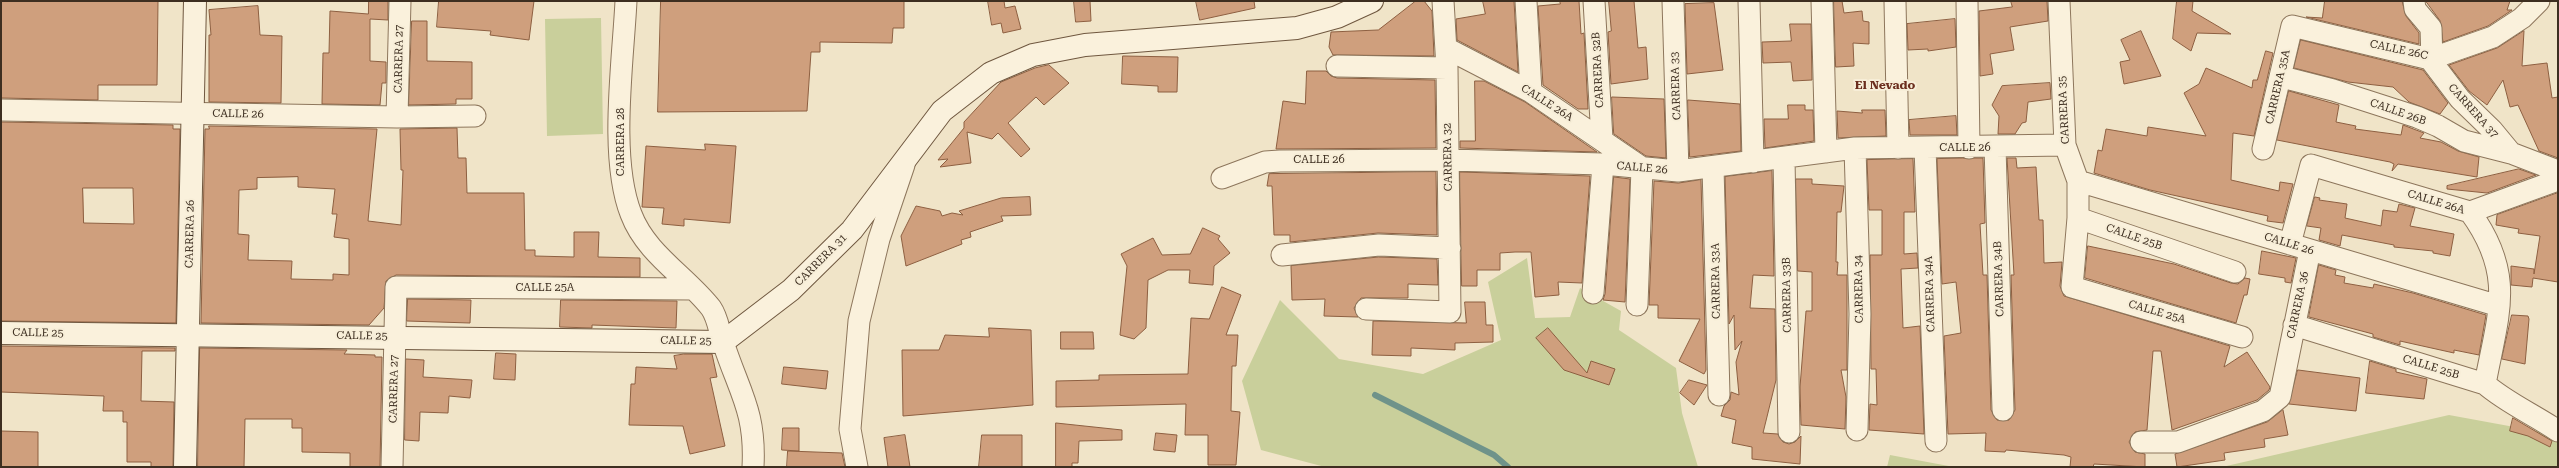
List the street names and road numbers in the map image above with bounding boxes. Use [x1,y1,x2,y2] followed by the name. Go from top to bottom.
[392,25,406,93] street label: CARRERA 27
[1589,32,1607,108] street label: CARRERA 32B
[2369,37,2429,63] street label: CALLE 26C
[2263,48,2293,126] street label: CARRERA 35A
[1668,52,1684,120] street label: CARRERA 33
[2056,75,2072,145] street label: CARRERA 35
[2445,81,2501,141] street label: CARRERA 37
[1518,82,1576,124] street label: CALLE 26A
[2368,96,2428,128] street label: CALLE 26B
[212,107,264,121] street label: CALLE 26
[614,108,628,176] street label: CARRERA 28
[1441,123,1455,191] street label: CARRERA 32
[1939,141,1991,155] street label: CALLE 26
[1293,153,1345,167] street label: CALLE 26
[1616,159,1668,177] street label: CALLE 26
[2406,187,2466,217] street label: CALLE 26A
[183,200,197,268] street label: CARRERA 26
[2104,221,2164,253] street label: CALLE 25B
[2263,230,2315,258] street label: CALLE 26
[792,231,850,289] street label: CARRERA 31
[1991,241,2007,317] street label: CARRERA 34B
[1709,243,1723,319] street label: CARRERA 33A
[1852,255,1866,323] street label: CARRERA 34
[1922,256,1938,332] street label: CARRERA 34A
[1780,257,1794,333] street label: CARRERA 33B
[2284,270,2312,340] street label: CARRERA 36
[515,281,575,295] street label: CALLE 25A
[2127,298,2187,326] street label: CALLE 25A
[12,326,64,340] street label: CALLE 25
[336,329,388,343] street label: CALLE 25
[660,334,712,348] street label: CALLE 25
[2401,352,2461,382] street label: CALLE 25B
[387,355,401,423] street label: CARRERA 27

